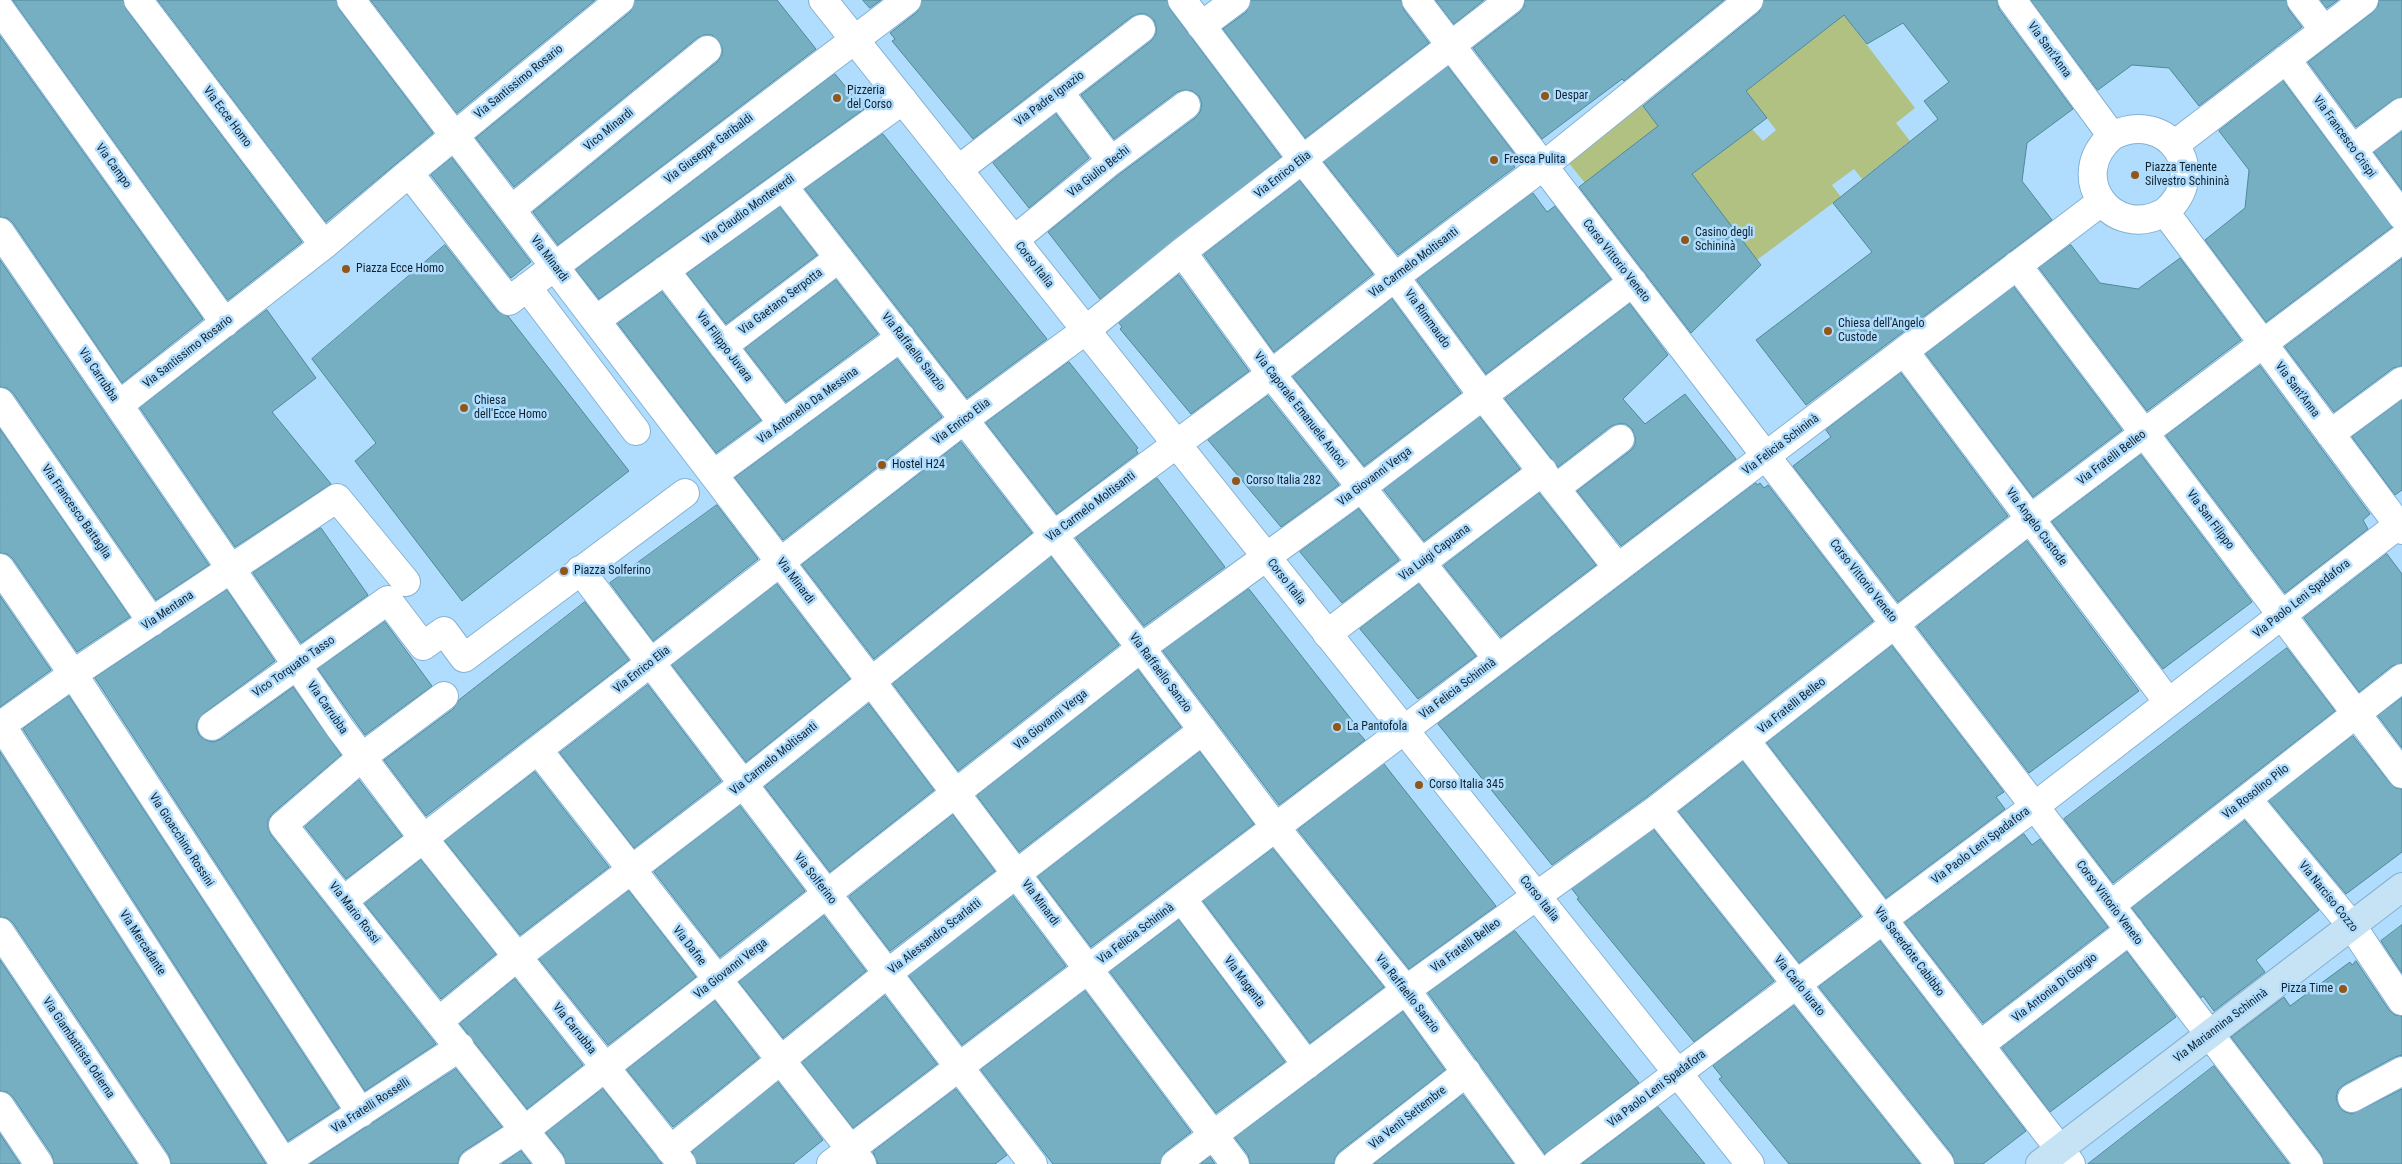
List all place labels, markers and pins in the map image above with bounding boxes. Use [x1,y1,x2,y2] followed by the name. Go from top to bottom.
[847,84,892,112] place label: Pizzeria del Corso
[1555,89,1588,103] place label: Despar
[1539,90,1551,102] marker: Despar
[831,92,843,104] marker: Pizzeria del Corso
[1504,153,1566,167] place label: Fresca Pulita
[1488,154,1500,166] marker: Fresca Pulita
[2145,161,2229,189] place label: Piazza Tenente Silvestro Schininà
[2129,169,2141,181] marker: Piazza Tenente Silvestro Schininà
[1695,226,1753,254] place label: Casino degli Schininà
[1679,234,1691,246] marker: Casino degli Schininà
[356,262,444,276] place label: Piazza Ecce Homo
[340,263,352,275] marker: Piazza Ecce Homo
[1838,317,1924,345] place label: Chiesa dell'Angelo Custode
[1822,325,1834,337] marker: Chiesa dell'Angelo Custode
[474,394,547,422] place label: Chiesa dell'Ecce Homo
[458,402,470,414] marker: Chiesa dell'Ecce Homo
[892,458,945,472] place label: Hostel H24
[876,459,888,471] marker: Hostel H24
[1246,474,1321,488] place label: Corso Italia 282
[1230,475,1242,487] marker: Corso Italia 282
[574,564,651,578] place label: Piazza Solferino
[558,565,570,577] marker: Piazza Solferino
[1347,720,1407,734] place label: La Pantofola
[1331,721,1343,733] marker: La Pantofola
[1429,778,1504,792] place label: Corso Italia 345
[1413,779,1425,791] marker: Corso Italia 345
[2281,982,2333,996] place label: Pizza Time
[2337,983,2349,995] marker: Pizza Time

